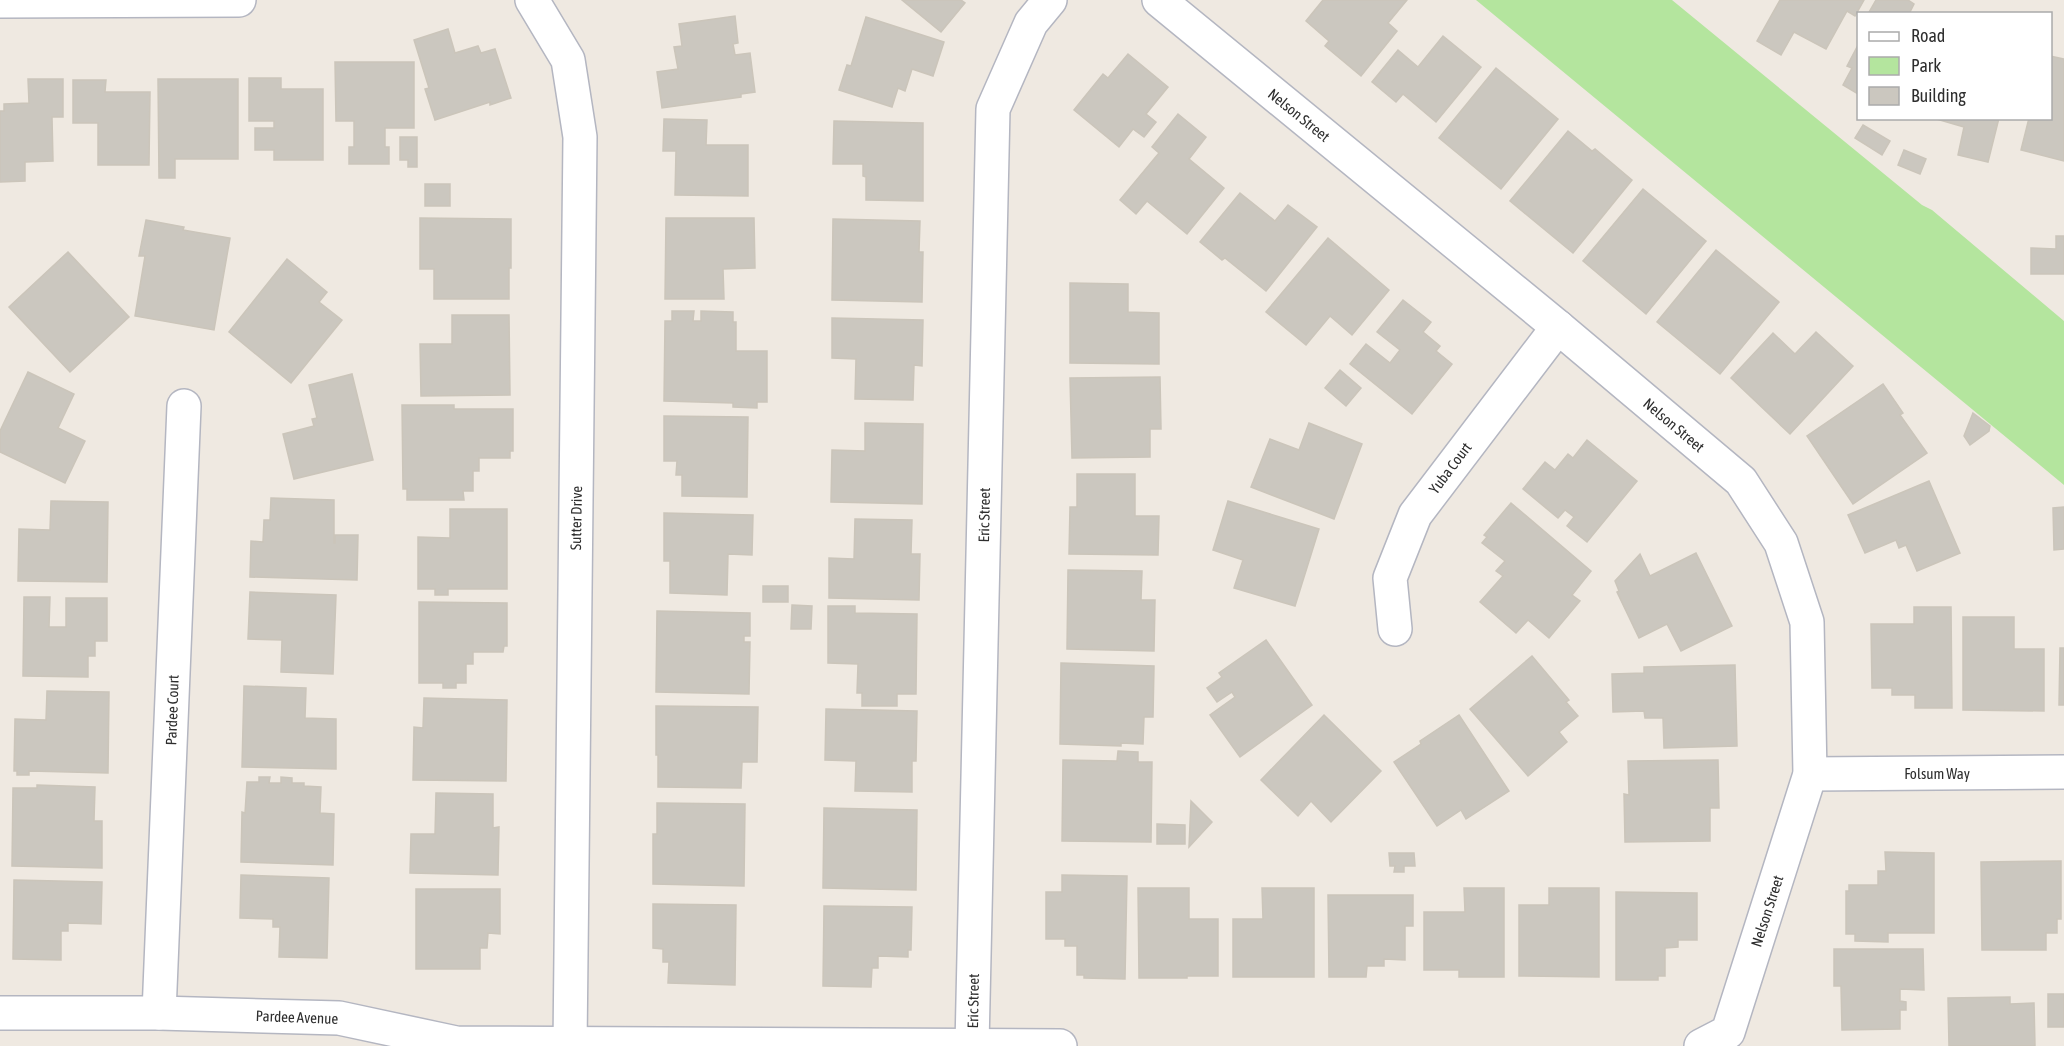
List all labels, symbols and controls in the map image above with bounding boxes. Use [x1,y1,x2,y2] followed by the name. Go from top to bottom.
[1857,12,2052,120] legend
[1911,25,1945,46] text: Road
[1911,55,1941,76] text: Park
[1265,85,1333,145] street label: Nelson Street
[1911,85,1966,106] text: Building
[1640,395,1708,455] street label: Nelson Street
[1425,439,1475,497] street label: Yuba Court
[567,485,585,550] street label: Sutter Drive
[975,487,993,543] street label: Eric Street
[162,674,182,746] street label: Pardee Court
[1904,765,1970,782] street label: Folsum Way
[1747,873,1787,949] street label: Nelson Street
[964,973,982,1029] street label: Eric Street
[255,1007,339,1027] street label: Pardee Avenue

